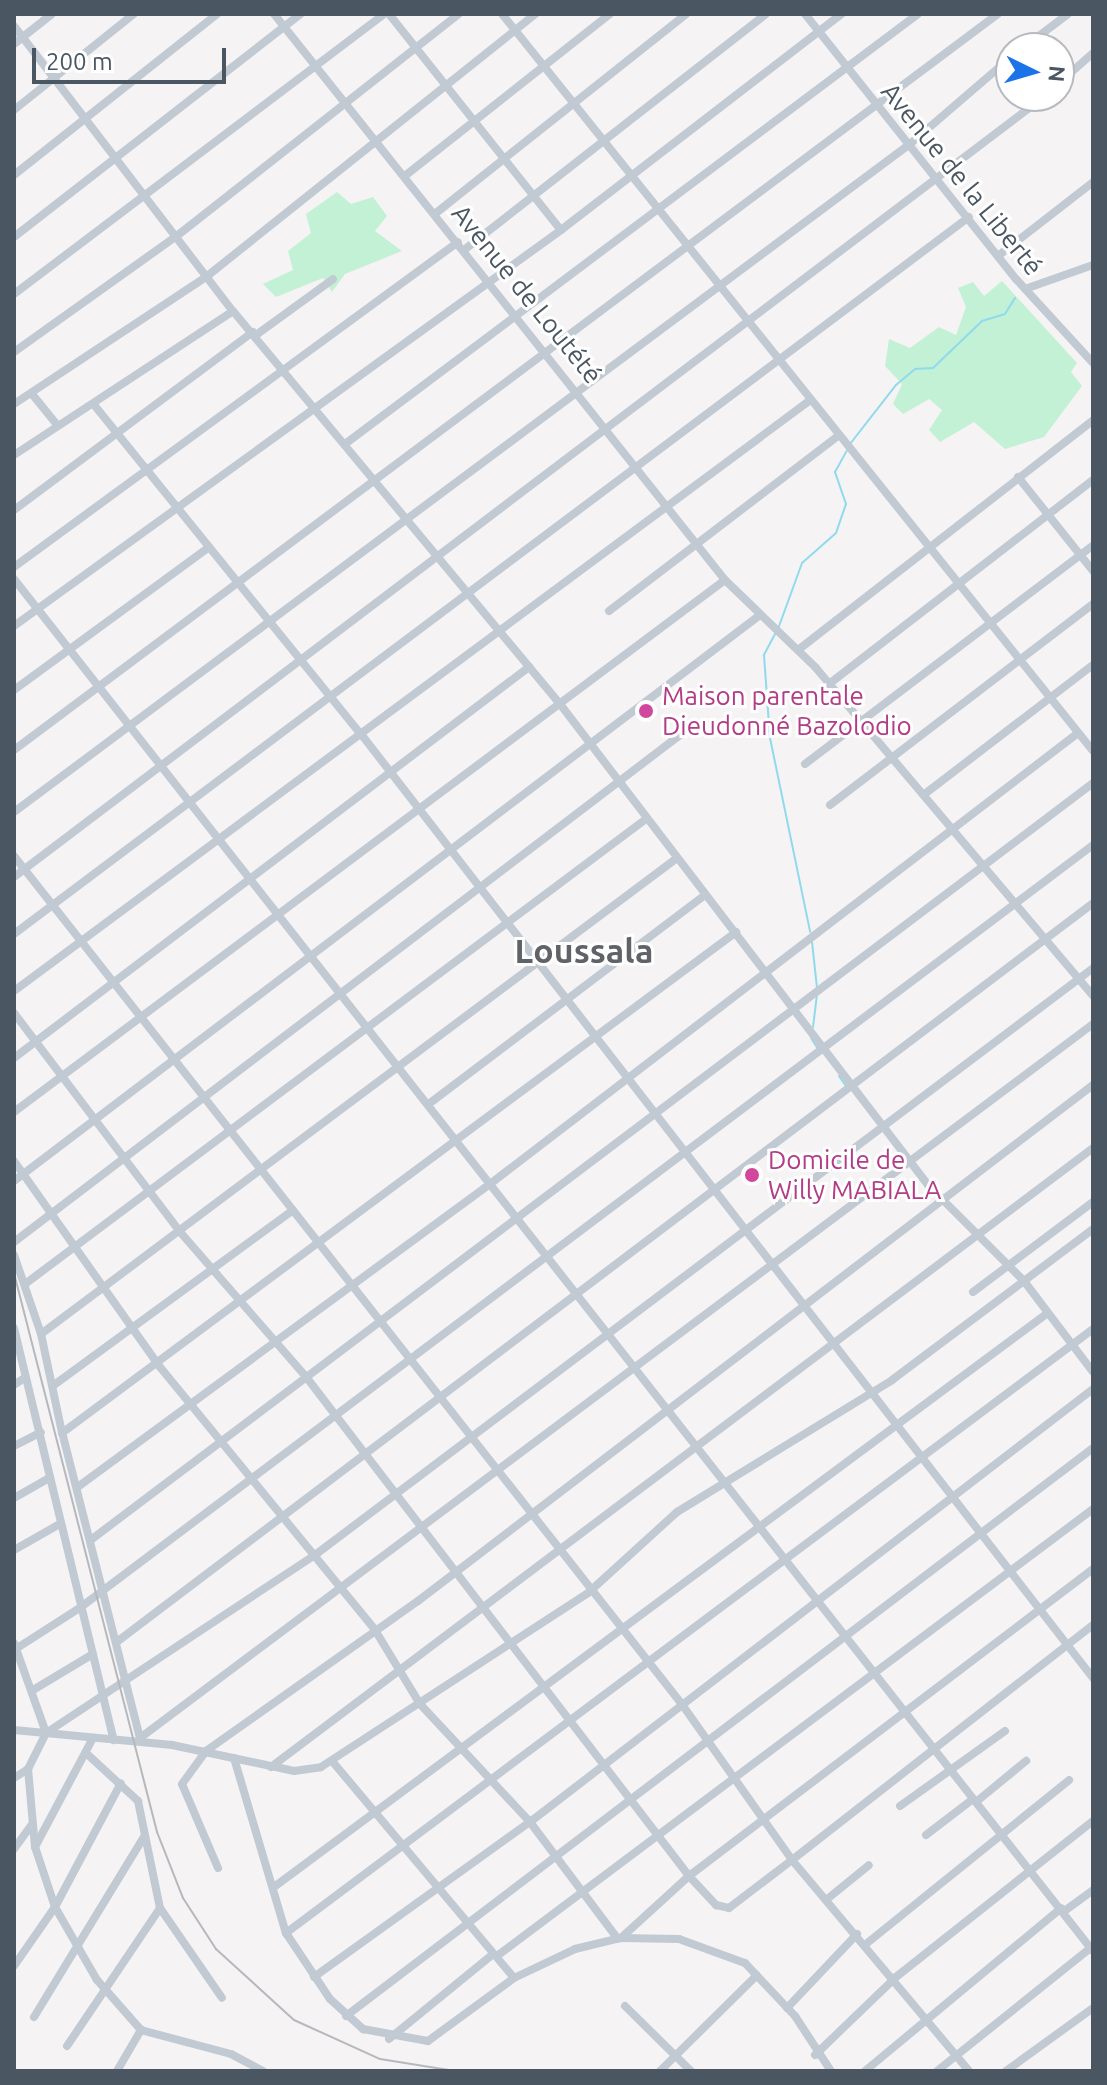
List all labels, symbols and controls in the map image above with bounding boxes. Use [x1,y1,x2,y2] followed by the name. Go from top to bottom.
[36,32,230,82] scale bar
[995,32,1075,112] north arrow
[46,48,113,75] text: 200 m
[1044,65,1071,83] text: N
[875,76,1049,282] street label: Avenue de la Liberté
[445,198,609,390] street label: Avenue de Loutété
[662,680,912,742] place label: Maison parentale Dieudonné Bazolodio
[637,702,655,720] marker: Maison parentale Dieudonné Bazolodio
[515,931,653,971] district label: Loussala
[768,1144,941,1206] place label: Domicile de Willy MABIALA
[743,1166,761,1184] marker: Domicile de Willy MABIALA

